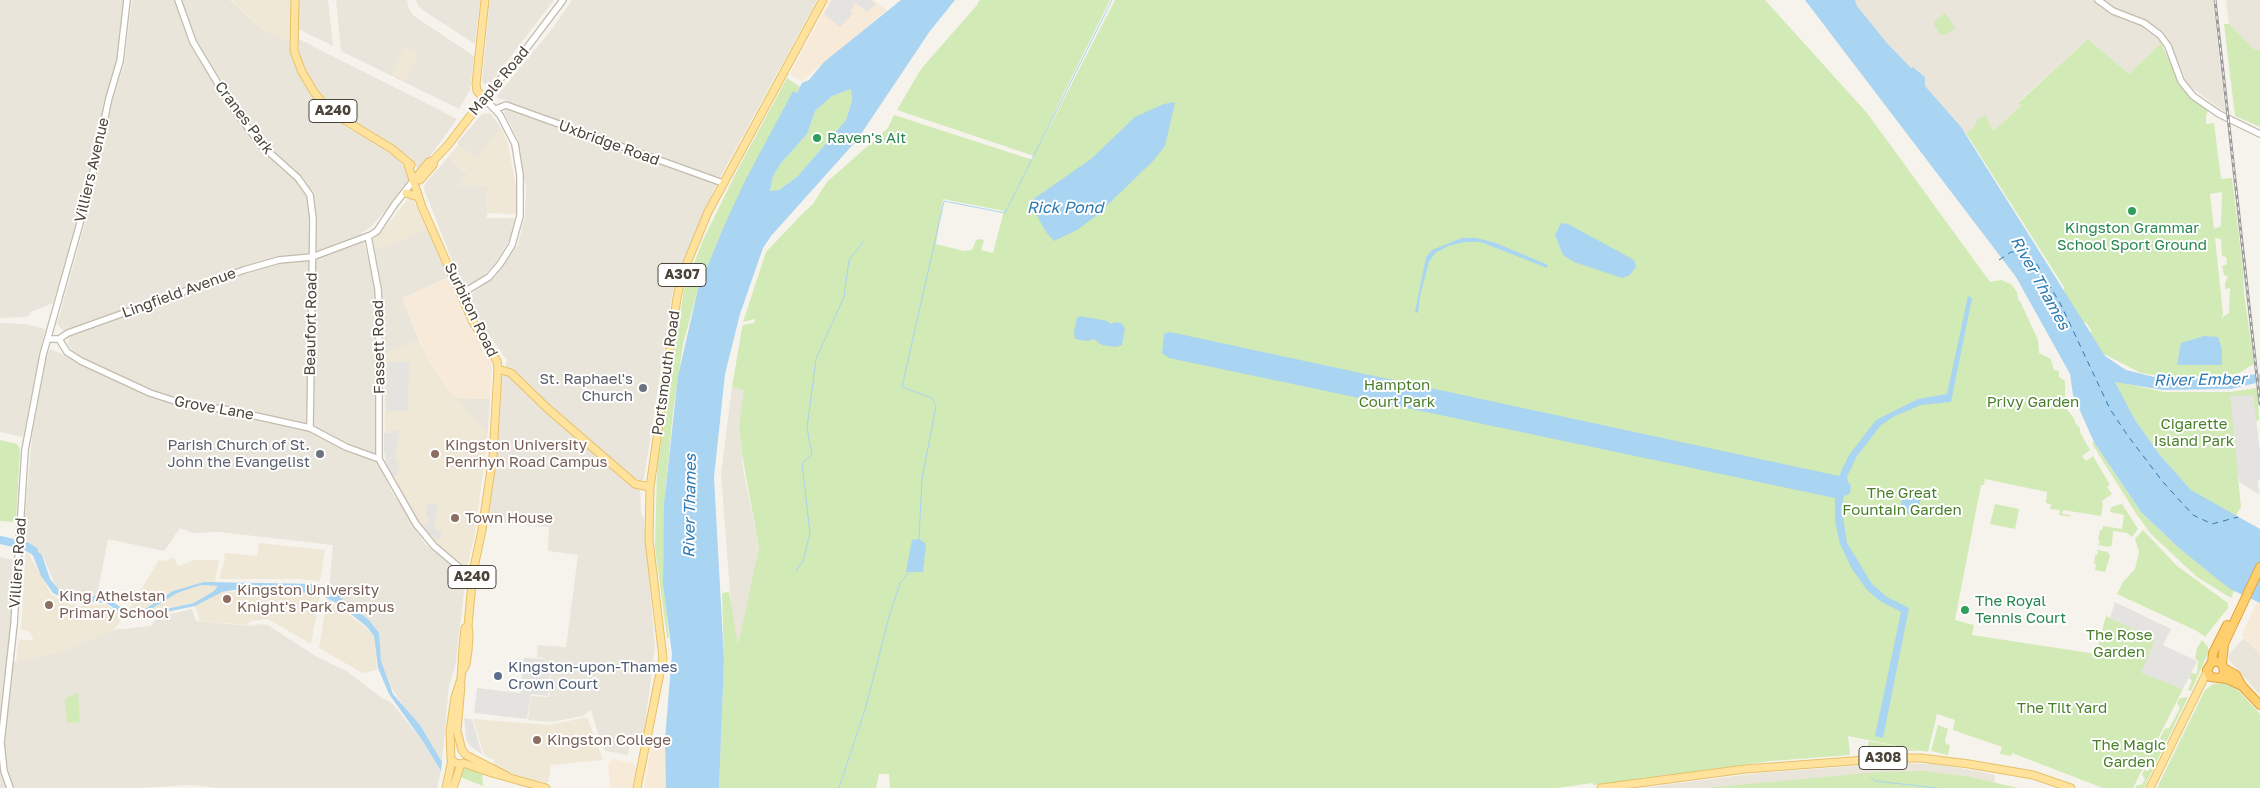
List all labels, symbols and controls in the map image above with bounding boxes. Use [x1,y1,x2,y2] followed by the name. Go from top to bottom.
[465,43,533,119] street label: Maple Road
[211,78,277,158] street label: Cranes Park
[309,100,357,122] road number: A240
[71,116,113,224] street label: Villiers Avenue
[556,116,662,170] street label: Uxbridge Road
[827,129,906,147] place label: Raven's Ait
[811,132,823,144] marker: Raven's Ait
[1027,198,1103,218] water label: Rick Pond
[2126,205,2138,217] marker: Kingston Grammar School Sport Ground
[2057,219,2207,254] place label: Kingston Grammar School Sport Ground
[2006,233,2074,333] water label: River Thames
[440,260,502,360] street label: Surbiton Road
[120,264,238,322] street label: Lingfield Avenue
[658,264,706,286] road number: A307
[301,272,321,376] street label: Beaufort Road
[369,300,389,394] street label: Fassett Road
[648,309,684,437] street label: Portsmouth Road
[539,370,633,405] place label: St. Raphael's Church
[2154,370,2246,390] water label: River Ember
[1359,376,1435,411] park label: Hampton Court Park
[637,382,649,394] marker: St. Raphael's Church
[173,392,255,424] street label: Grove Lane
[1987,393,2079,411] park label: Privy Garden
[2154,415,2234,450] park label: Cigarette Island Park
[167,436,310,471] place label: Parish Church of St. John the Evangelist
[445,436,607,471] place label: Kingston University Penrhyn Road Campus
[314,448,326,460] marker: Parish Church of St. John the Evangelist
[429,448,441,460] marker: Kingston University Penrhyn Road Campus
[679,454,701,558] water label: River Thames
[1842,484,1962,519] park label: The Great Fountain Garden
[465,509,553,527] place label: Town House
[449,512,461,524] marker: Town House
[6,517,30,609] street label: Villiers Road
[448,566,496,588] road number: A240
[237,581,394,616] place label: Kingston University Knight's Park Campus
[59,587,169,622] place label: King Athelstan Primary School
[1975,592,2066,627] place label: The Royal Tennis Court
[221,593,233,605] marker: Kingston University Knight's Park Campus
[43,599,55,611] marker: King Athelstan Primary School
[1959,604,1971,616] marker: The Royal Tennis Court
[2086,626,2152,661] park label: The Rose Garden
[508,658,677,693] place label: Kingston-upon-Thames Crown Court
[492,670,504,682] marker: Kingston-upon-Thames Crown Court
[2017,699,2107,717] park label: The Tilt Yard
[547,731,671,749] place label: Kingston College
[531,734,543,746] marker: Kingston College
[2092,736,2166,771] park label: The Magic Garden
[1859,746,1907,770] road number: A308

